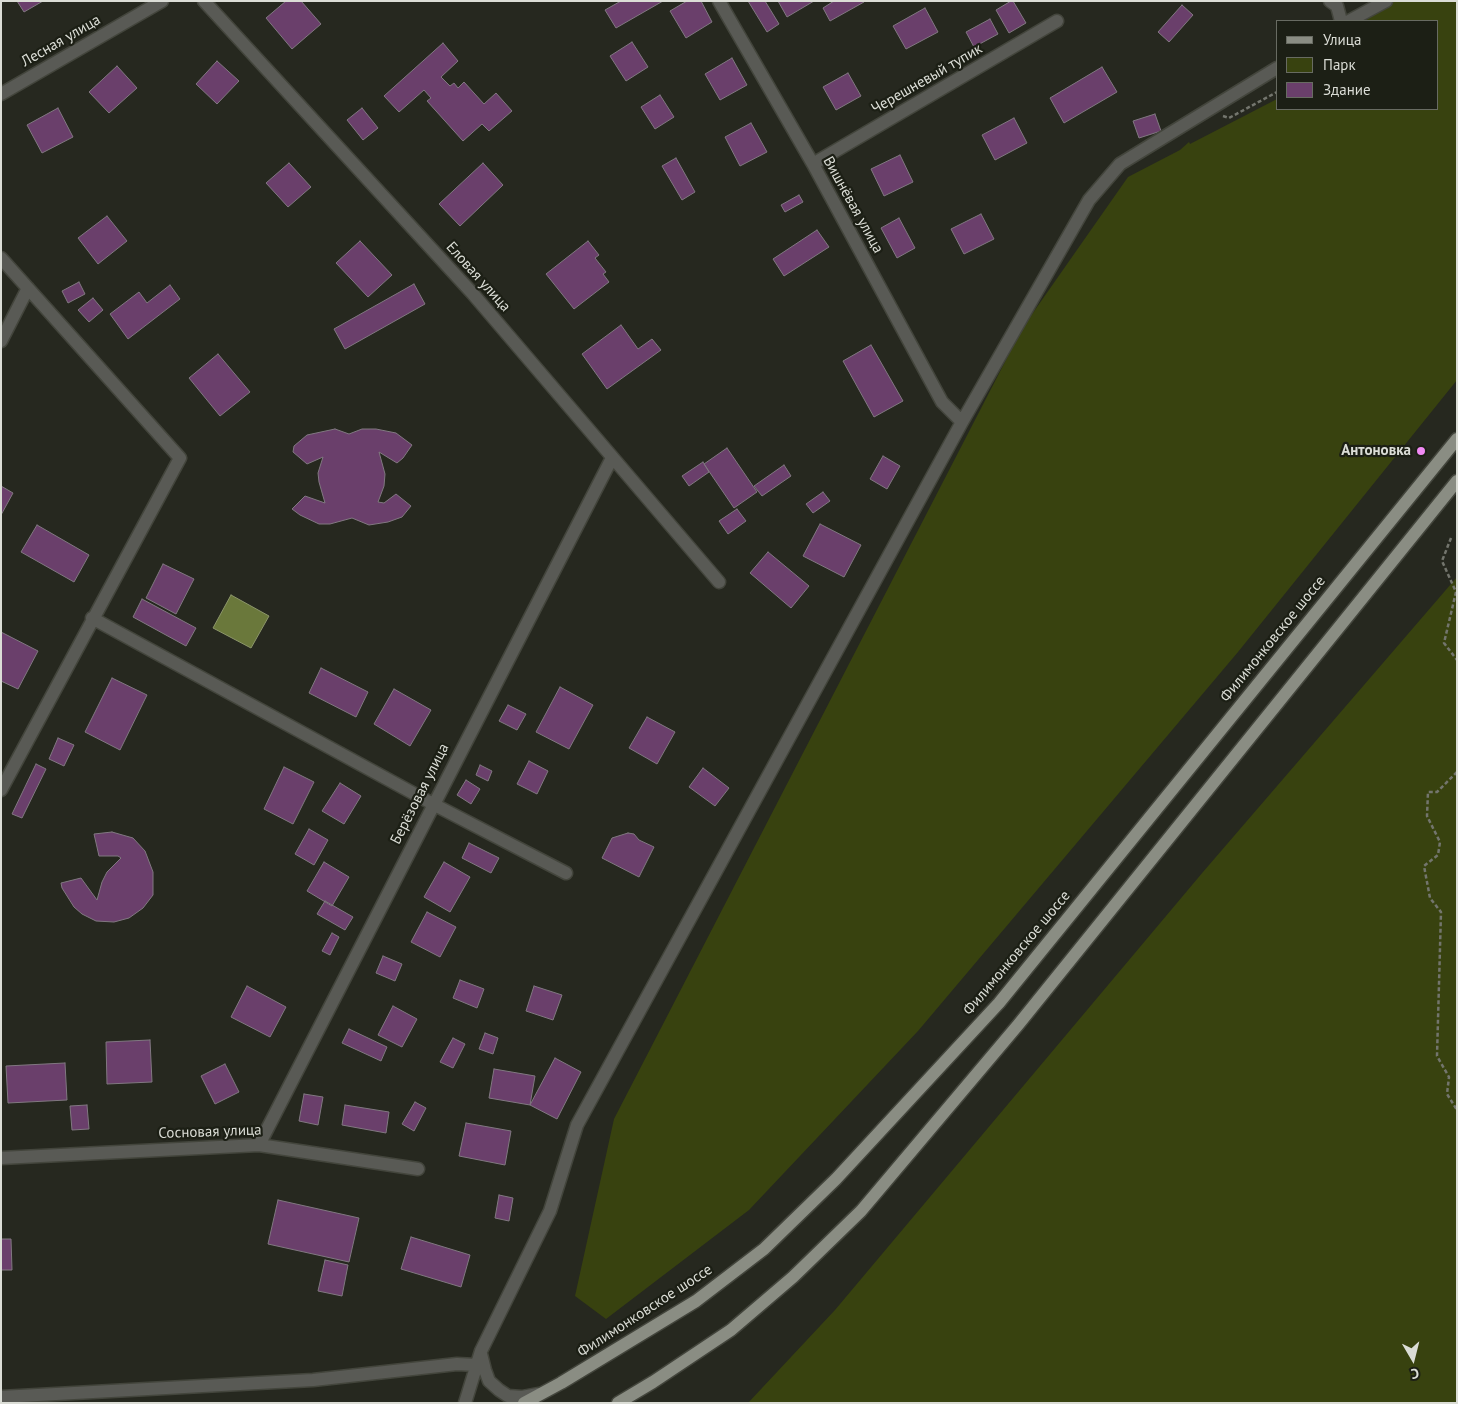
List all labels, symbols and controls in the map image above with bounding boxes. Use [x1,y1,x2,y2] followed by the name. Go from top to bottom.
[18,11,104,71] street label: Лесная улица
[1276,20,1438,110] legend
[1323,30,1361,49] text: Улица
[868,40,986,118] street label: Черешневый тупик
[1323,55,1356,74] text: Парк
[1323,80,1371,99] text: Здание
[819,153,887,257] street label: Вишнёвая улица
[442,238,514,316] street label: Еловая улица
[1341,442,1411,460] place label: Антоновка
[1415,445,1427,457] marker: Антоновка
[1217,572,1329,706] street label: Филимонковское шоссе
[387,741,453,847] street label: Берёзовая улица
[960,887,1074,1019] street label: Филимонковское шоссе
[158,1121,262,1143] street label: Сосновая улица
[574,1261,716,1361] street label: Филимонковское шоссе
[1388,1334,1438,1384] north arrow
[1410,1364,1420,1383] text: С

